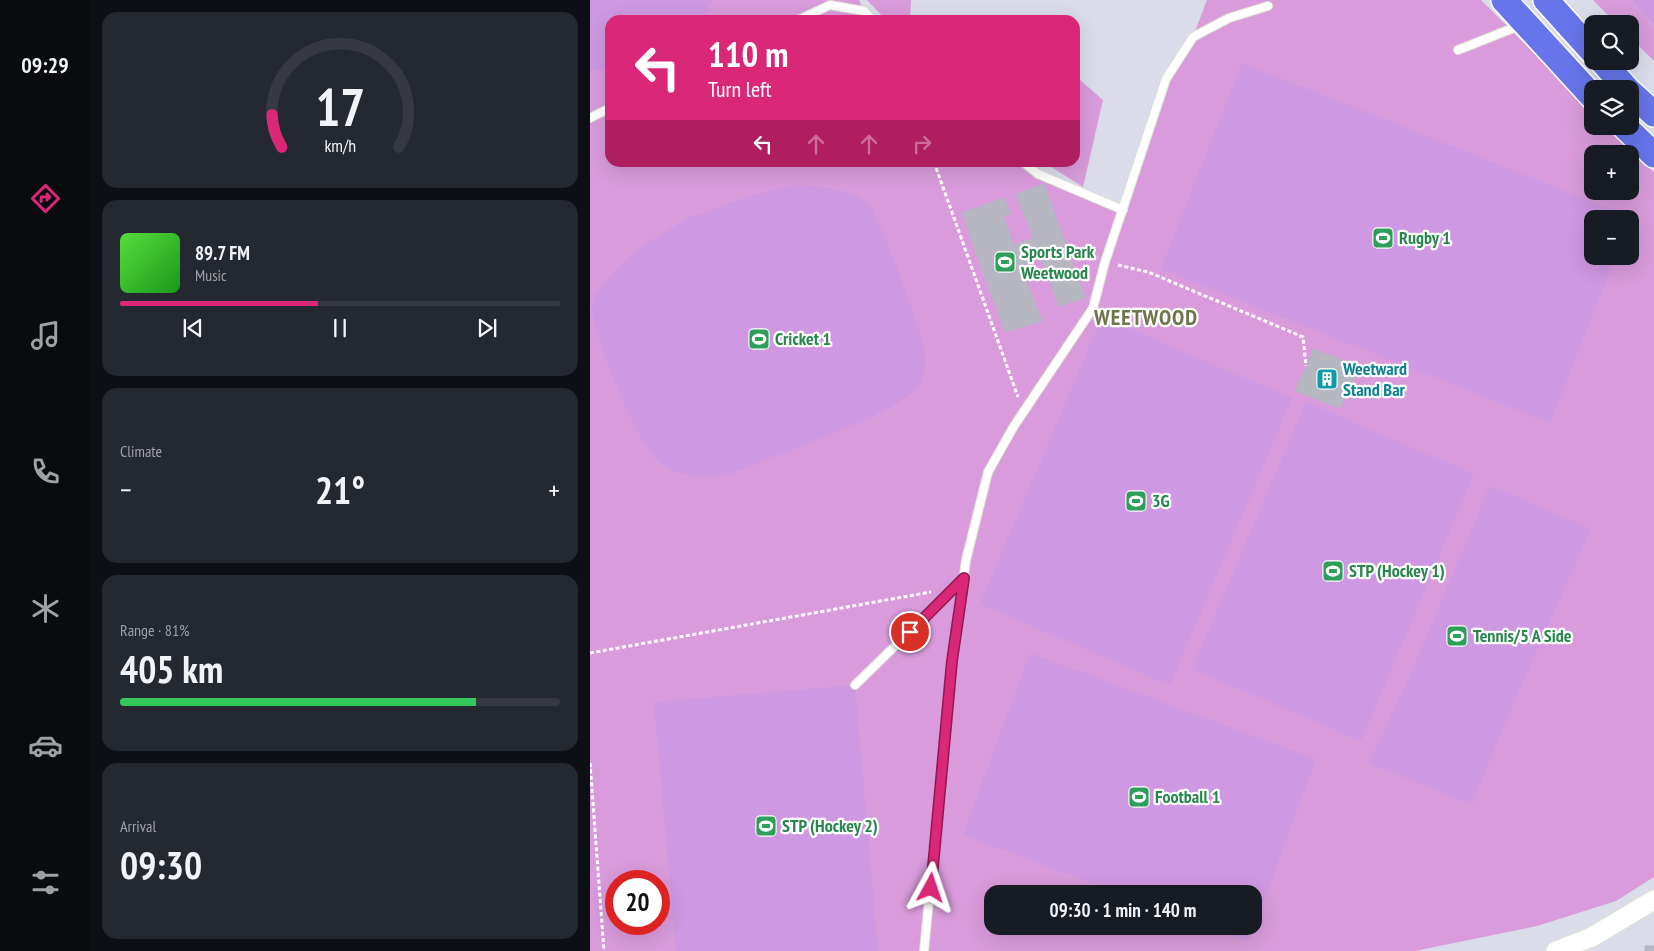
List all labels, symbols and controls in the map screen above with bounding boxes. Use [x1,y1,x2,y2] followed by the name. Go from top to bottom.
[1584,15,1639,265] map controls
[1584,15,1639,70] button: search
[708,31,789,77] text: 110 m
[625,35,690,100] icon: left
[21,51,69,79] text: 09:29
[315,73,365,140] text: 17
[708,75,772,103] text: Turn left
[1584,80,1639,135] button: layers
[749,130,777,158] icon: left
[802,130,830,158] icon: ahead
[855,130,883,158] icon: ahead
[908,130,936,158] icon: right
[324,134,356,157] text: km/h
[1584,145,1639,200] button: +
[28,181,63,216] icon: directions
[1584,210,1639,265] button: −
[1371,226,1395,250] sports icon: Rugby 1
[1399,226,1451,249] place label: Rugby 1
[1020,240,1095,284] place label: Sports Park Weetwood
[195,241,250,265] text: 89.7 FM
[993,250,1017,274] sports icon: Sports Park Weetwood
[195,265,227,285] text: Music
[1093,303,1198,331] district label: WEETWOOD
[179,314,207,342] icon: previous
[326,314,354,342] icon: pause
[473,314,501,342] icon: next
[28,318,63,353] icon: music
[747,327,771,351] sports icon: Cricket 1
[775,327,831,350] place label: Cricket 1
[1342,357,1407,401] place label: Weetward Stand Bar
[1315,367,1339,391] building icon: Weetward Stand Bar
[120,441,162,461] text: Climate
[28,454,63,489] icon: phone
[315,465,365,514] text: 21°
[120,471,132,508] text: −
[548,471,560,508] text: +
[1124,489,1148,513] sports icon: 3G
[1152,489,1170,512] place label: 3G
[1321,559,1345,583] sports icon: STP (Hockey 1)
[1349,559,1445,582] place label: STP (Hockey 1)
[28,591,63,626] icon: climate
[889,611,931,653] pin
[896,618,924,646] icon: arrive
[120,620,189,640] text: Range · 81%
[1445,624,1469,648] sports icon: Tennis/5 A Side
[1473,624,1572,647] place label: Tennis/5 A Side
[120,644,223,693] text: 405 km
[28,728,63,763] icon: car
[1127,785,1151,809] sports icon: Football 1
[1155,785,1220,808] place label: Football 1
[754,814,778,838] sports icon: STP (Hockey 2)
[782,814,878,837] place label: STP (Hockey 2)
[120,816,156,836] text: Arrival
[120,840,202,889] text: 09:30
[904,861,956,913] position arrow
[28,865,63,900] icon: filters
[605,870,670,935] speed limit sign: 20
[1050,898,1196,922] text: 09:30 · 1 min · 140 m

